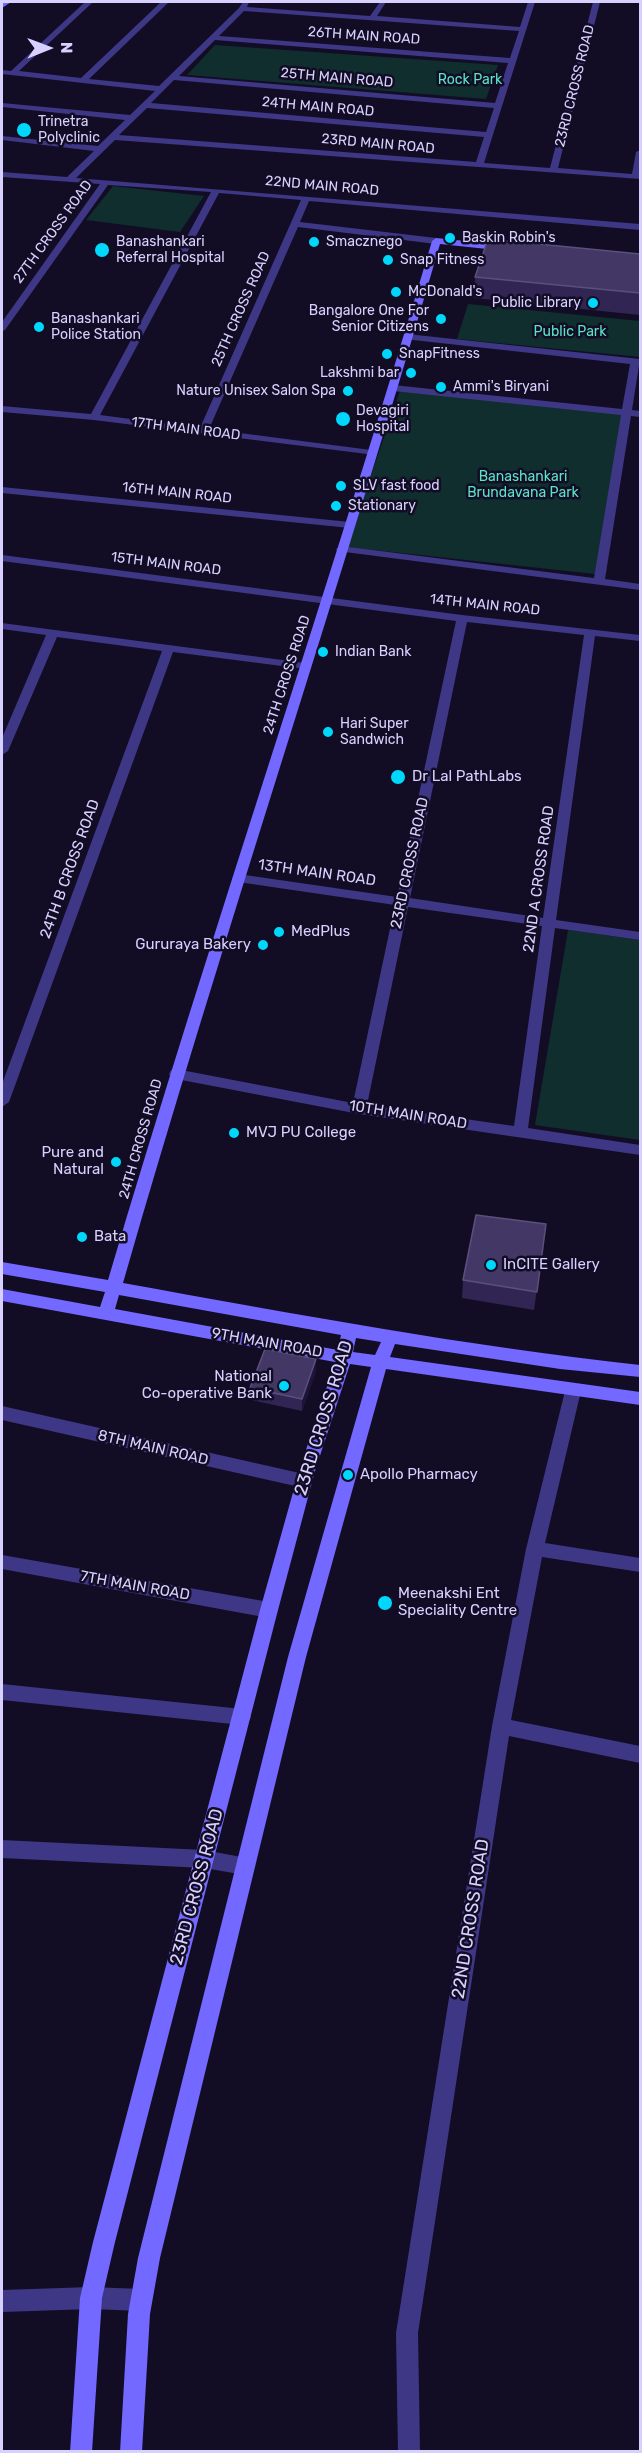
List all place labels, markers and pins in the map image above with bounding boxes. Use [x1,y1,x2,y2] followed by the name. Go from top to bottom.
[38,114,100,146] place label: Trinetra Polyclinic
[15,121,33,139] marker: Trinetra Polyclinic
[462,230,556,246] place label: Baskin Robin's
[443,231,457,245] marker: Baskin Robin's
[116,234,225,266] place label: Banashankari Referral Hospital
[326,234,402,250] place label: Smacznego
[307,235,321,249] marker: Smacznego
[93,241,111,259] marker: Banashankari Referral Hospital
[400,252,484,268] place label: Snap Fitness
[381,253,395,267] marker: Snap Fitness
[408,284,482,300] place label: McDonald's
[389,285,403,299] marker: McDonald's
[492,295,581,311] place label: Public Library
[586,296,600,310] marker: Public Library
[309,303,429,336] place label: Bangalore One For Senior Citizens
[51,311,141,344] place label: Banashankari Police Station
[434,312,448,326] marker: Bangalore One For Senior Citizens
[32,320,46,334] marker: Banashankari Police Station
[399,346,480,362] place label: SnapFitness
[380,347,394,361] marker: SnapFitness
[320,365,399,381] place label: Lakshmi bar
[404,366,418,380] marker: Lakshmi bar
[453,379,549,395] place label: Ammi's Biryani
[434,380,448,394] marker: Ammi's Biryani
[176,383,336,399] place label: Nature Unisex Salon Spa
[341,384,355,398] marker: Nature Unisex Salon Spa
[356,403,410,436] place label: Devagiri Hospital
[334,410,352,428] marker: Devagiri Hospital
[353,478,440,494] place label: SLV fast food
[334,479,348,493] marker: SLV fast food
[348,498,416,514] place label: Stationary
[329,499,343,513] marker: Stationary
[335,644,411,660] place label: Indian Bank
[316,645,330,659] marker: Indian Bank
[340,716,409,748] place label: Hari Super Sandwich
[321,725,335,739] marker: Hari Super Sandwich
[389,768,407,786] marker: Dr Lal PathLabs
[412,768,522,786] place label: Dr Lal PathLabs
[291,923,350,941] place label: MedPlus
[272,925,286,939] marker: MedPlus
[135,936,251,954] place label: Gururaya Bakery
[256,938,270,952] marker: Gururaya Bakery
[246,1124,356,1142] place label: MVJ PU College
[227,1126,241,1140] marker: MVJ PU College
[41,1144,104,1179] place label: Pure and Natural
[109,1155,123,1169] marker: Pure and Natural
[94,1228,126,1246] place label: Bata
[75,1230,89,1244] marker: Bata
[503,1256,600,1274] place label: InCITE Gallery
[484,1258,498,1272] marker: InCITE Gallery
[142,1368,272,1403] place label: National Co-operative Bank
[277,1379,291,1393] marker: National Co-operative Bank
[360,1466,478,1484] place label: Apollo Pharmacy
[341,1468,355,1482] marker: Apollo Pharmacy
[398,1585,517,1620] place label: Meenakshi Ent Speciality Centre
[376,1594,394,1612] marker: Meenakshi Ent Speciality Centre

